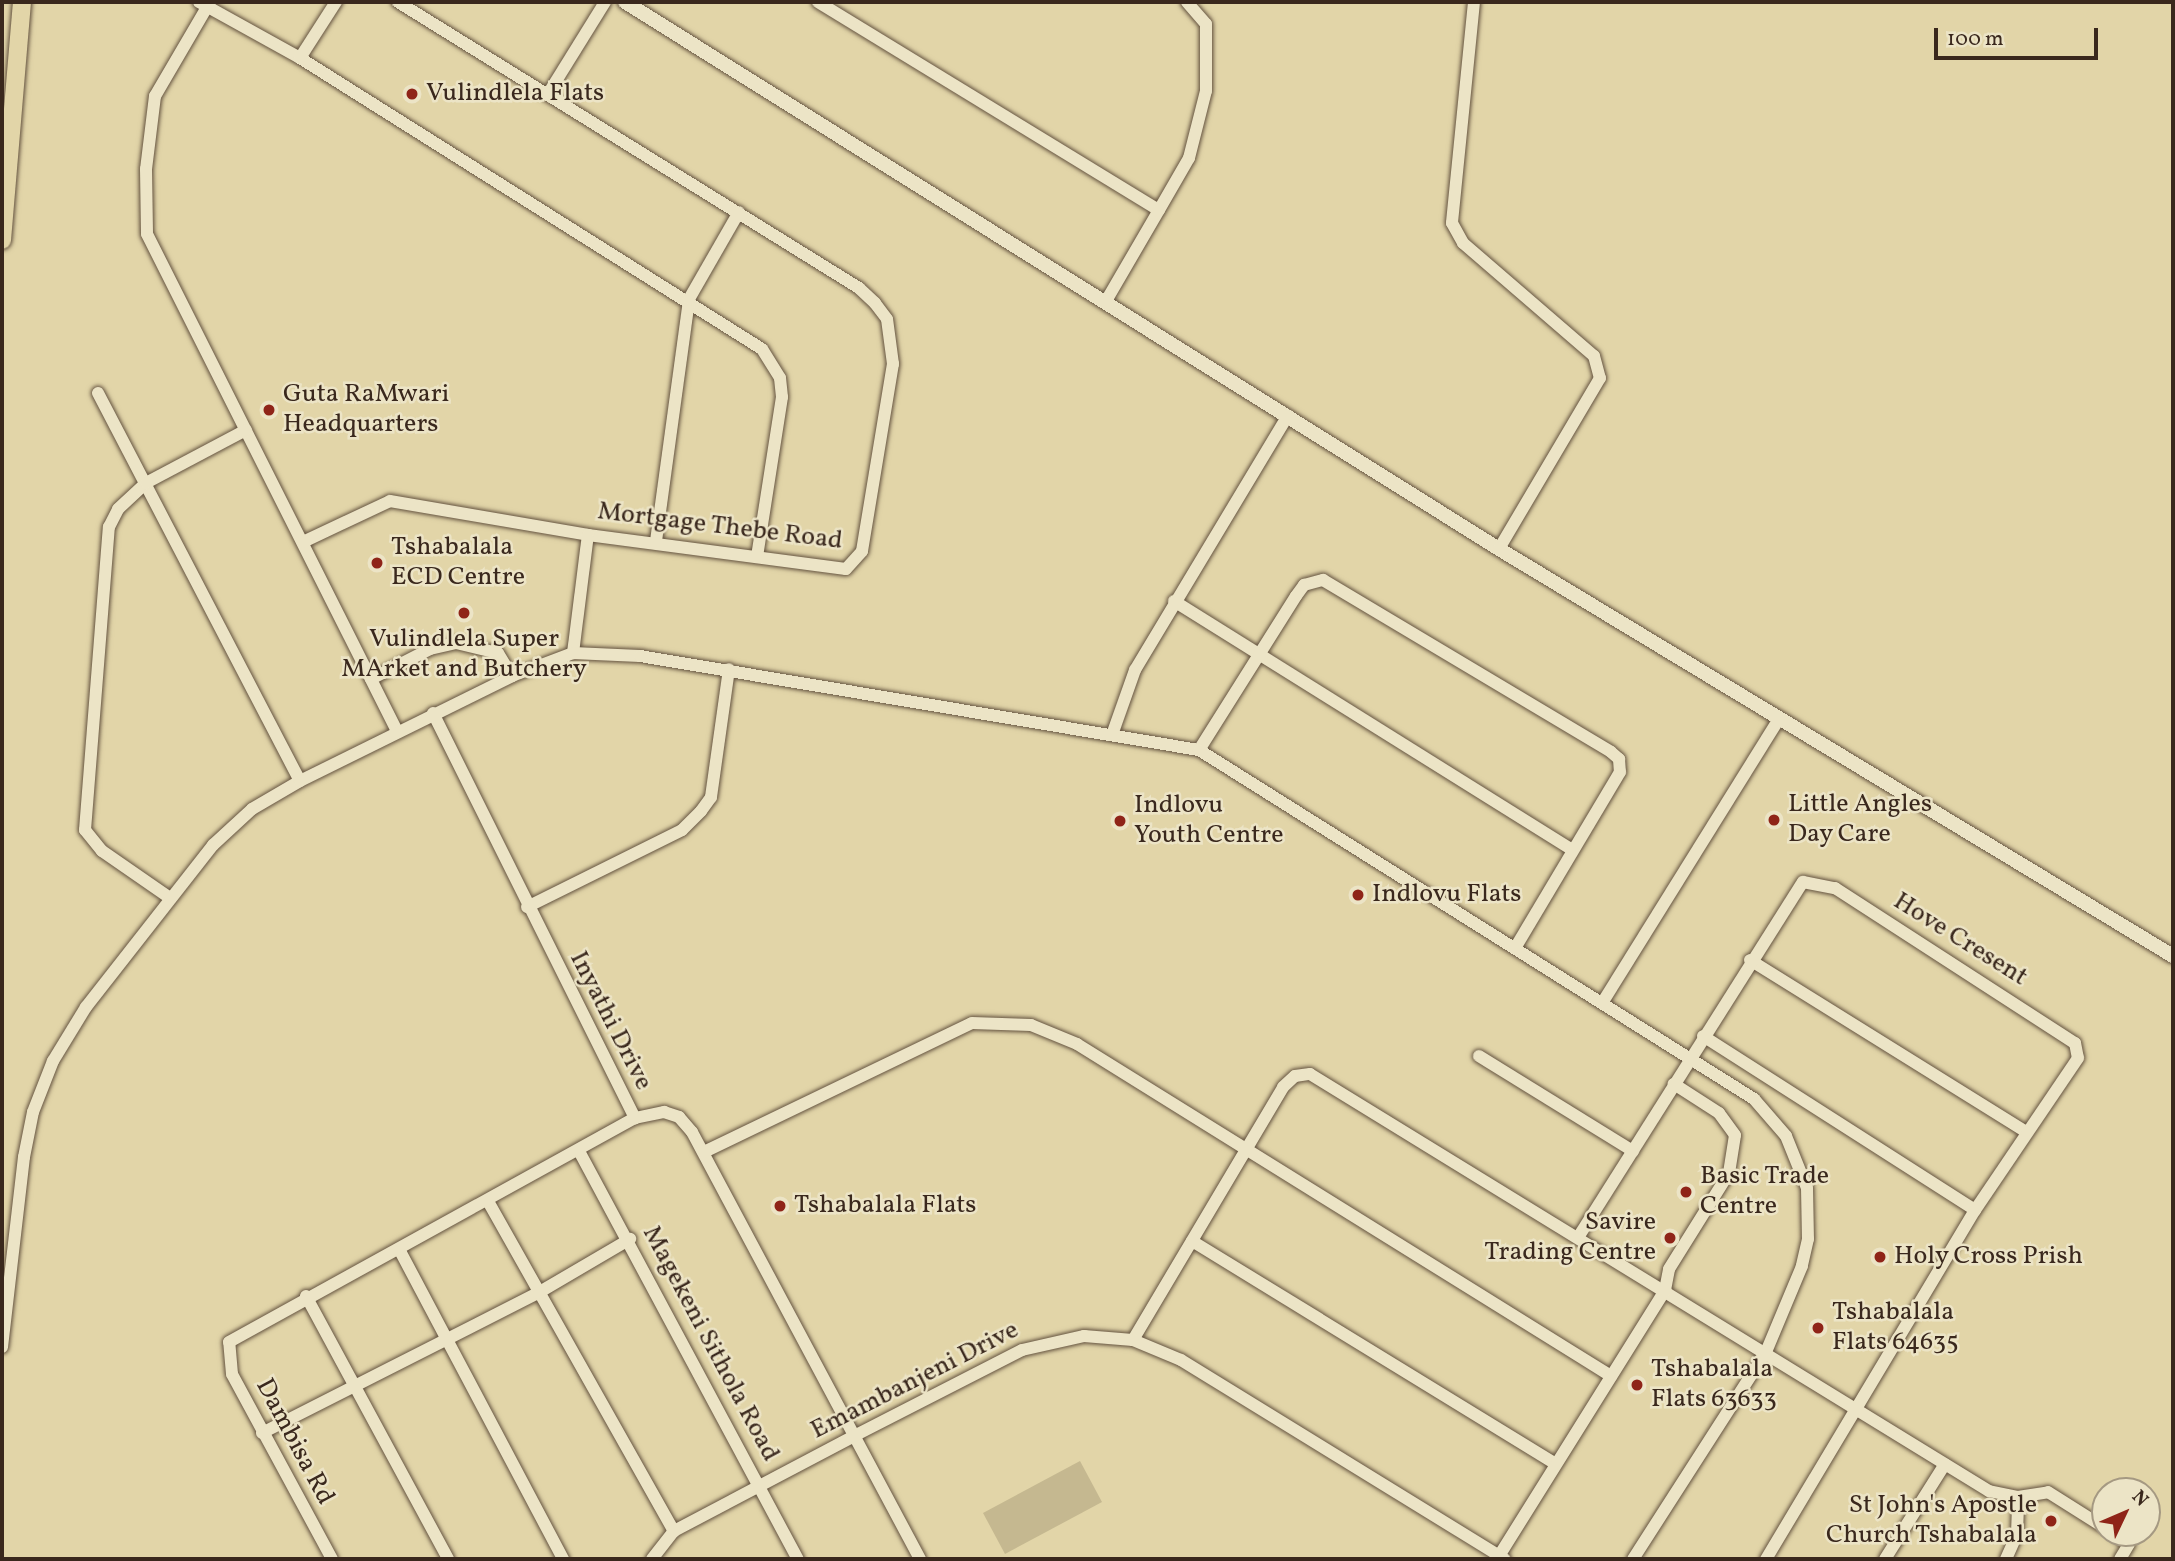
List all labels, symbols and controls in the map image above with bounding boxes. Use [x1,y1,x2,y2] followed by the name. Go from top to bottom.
[1937,14,2102,58] scale bar
[1947,25,2004,54] text: 100 m
[426,78,604,110] place label: Vulindlela Flats
[404,86,420,102] marker: Vulindlela Flats
[283,379,449,440] place label: Guta RaMwari Headquarters
[261,402,277,418] marker: Guta RaMwari Headquarters
[595,496,845,558] street label: Mortgage Thebe Road
[391,532,525,594] place label: Tshabalala ECD Centre
[369,555,385,571] marker: Tshabalala ECD Centre
[456,605,472,621] marker: Vulindlela Super MArket and Butchery
[341,624,587,686] place label: Vulindlela Super MArket and Butchery
[1788,789,1932,850] place label: Little Angles Day Care
[1134,790,1284,852] place label: Indlovu Youth Centre
[1766,812,1782,828] marker: Little Angles Day Care
[1112,813,1128,829] marker: Indlovu Youth Centre
[1372,879,1521,911] place label: Indlovu Flats
[1887,886,2033,994] street label: Hove Cresent
[1350,887,1366,903] marker: Indlovu Flats
[562,946,658,1096] street label: Inyathi Drive
[1700,1161,1830,1222] place label: Basic Trade Centre
[1678,1184,1694,1200] marker: Basic Trade Centre
[794,1190,976,1222] place label: Tshabalala Flats
[772,1198,788,1214] marker: Tshabalala Flats
[1484,1207,1656,1268] place label: Savire Trading Centre
[635,1221,785,1467] street label: Magekeni Sithola Road
[1662,1230,1678,1246] marker: Savire Trading Centre
[1894,1241,2084,1273] place label: Holy Cross Prish
[1872,1249,1888,1265] marker: Holy Cross Prish
[1832,1297,1959,1358] place label: Tshabalala Flats 64635
[806,1315,1024,1447] street label: Emambanjeni Drive
[1810,1320,1826,1336] marker: Tshabalala Flats 64635
[1651,1354,1777,1416] place label: Tshabalala Flats 63633
[248,1374,340,1510] street label: Dambisa Rd
[1629,1377,1645,1393] marker: Tshabalala Flats 63633
[2091,1477,2161,1547] north arrow
[2126,1485,2154,1513] text: N
[1825,1490,2037,1552] place label: St John's Apostle Church Tshabalala
[2043,1513,2059,1529] marker: St John's Apostle Church Tshabalala

